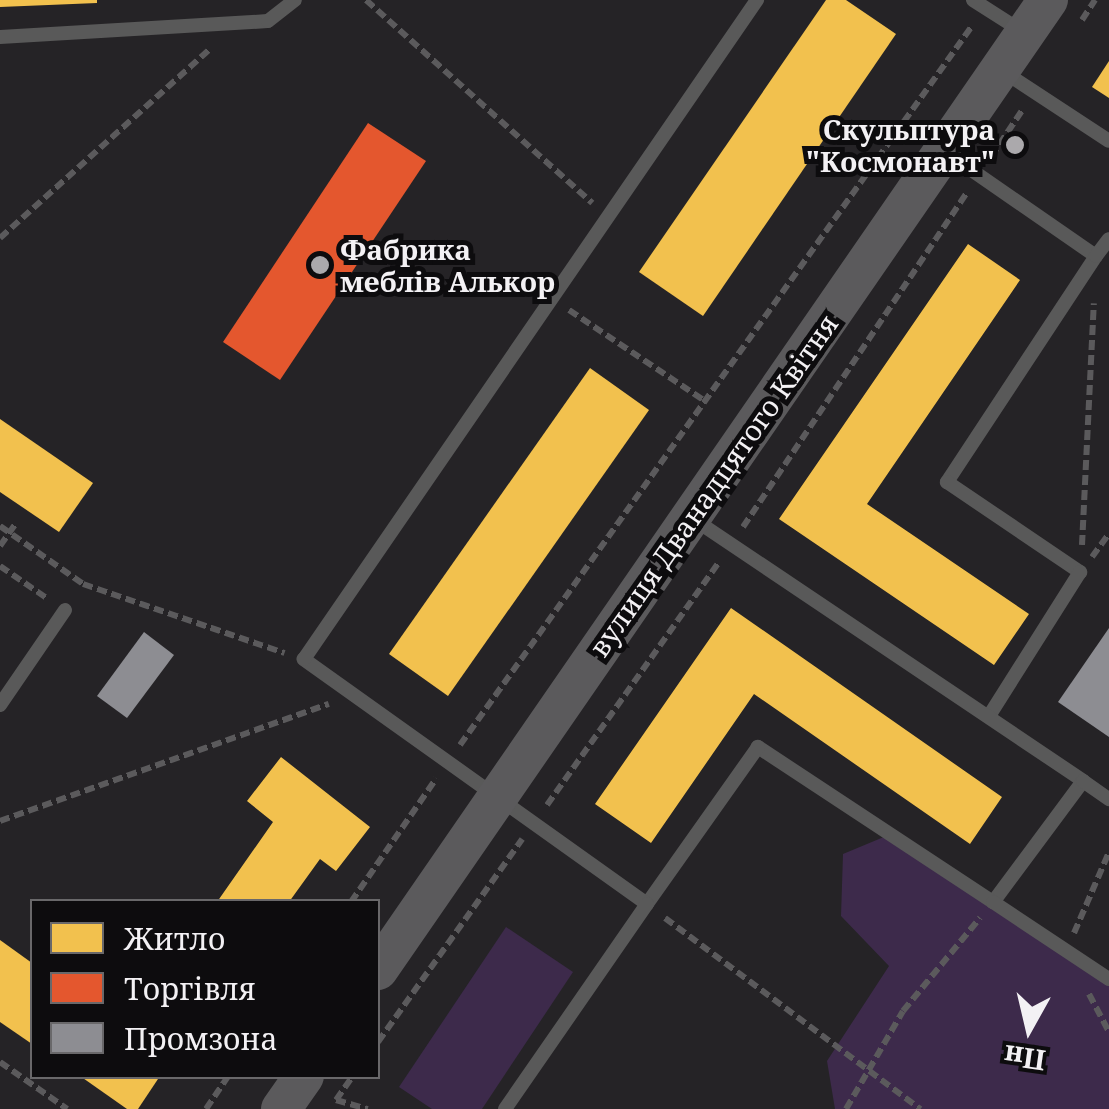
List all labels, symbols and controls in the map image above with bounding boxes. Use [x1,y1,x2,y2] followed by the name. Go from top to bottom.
[806,112,995,178] place label: Скульптура "Космонавт"
[1004,134,1026,156] marker: Скульптура "Космонавт"
[340,232,555,298] place label: Фабрика меблів Алькор
[309,254,331,276] marker: Фабрика меблів Алькор
[582,307,844,663] street label: вулиця Дванадцятого Квітня
[30,899,380,1079] legend
[124,918,225,959] text: Житло
[124,968,256,1009] text: Торгівля
[979,979,1079,1079] north arrow
[124,1018,278,1059] text: Промзона
[1002,1037,1048,1080] text: Пн

